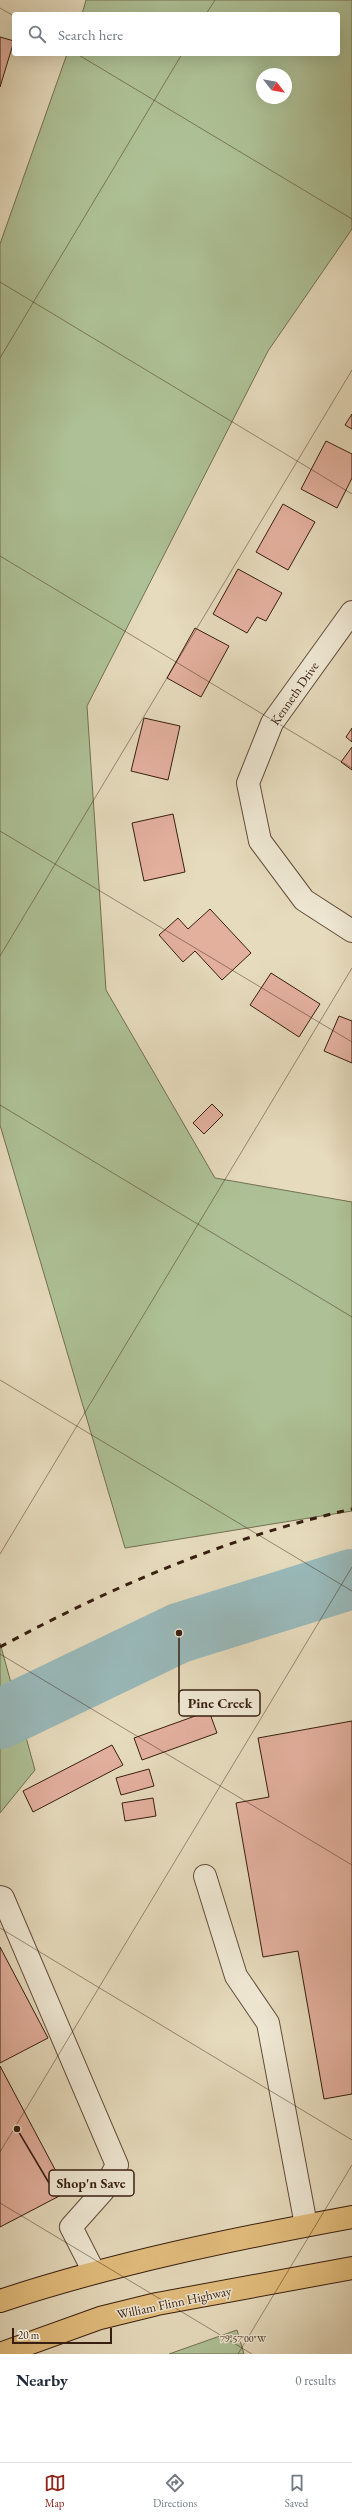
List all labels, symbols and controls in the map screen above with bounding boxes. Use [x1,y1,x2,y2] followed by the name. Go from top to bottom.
[12,12,340,56] search box
[26,23,48,45] icon: search
[58,25,123,44] text: Search here
[256,68,292,104] north arrow
[266,658,323,728] street label: Kenneth Drive
[179,1690,260,1716] callout: Pine Creek
[188,1694,253,1712] text: Pine Creek
[49,2170,134,2196] callout: Shop'n Save
[56,2174,126,2192] text: Shop'n Save
[115,2282,233,2323] street label: William Flinn Highway
[12,2326,112,2345] scale bar
[18,2328,39,2342] text: 20 m
[220,2332,267,2345] text: 79°57'00"W
[16,2369,68,2391] text: Nearby
[295,2372,336,2389] text: 0 results
[44,2472,66,2510] tab: Map
[153,2472,197,2510] tab: Directions
[285,2472,308,2510] tab: Saved

